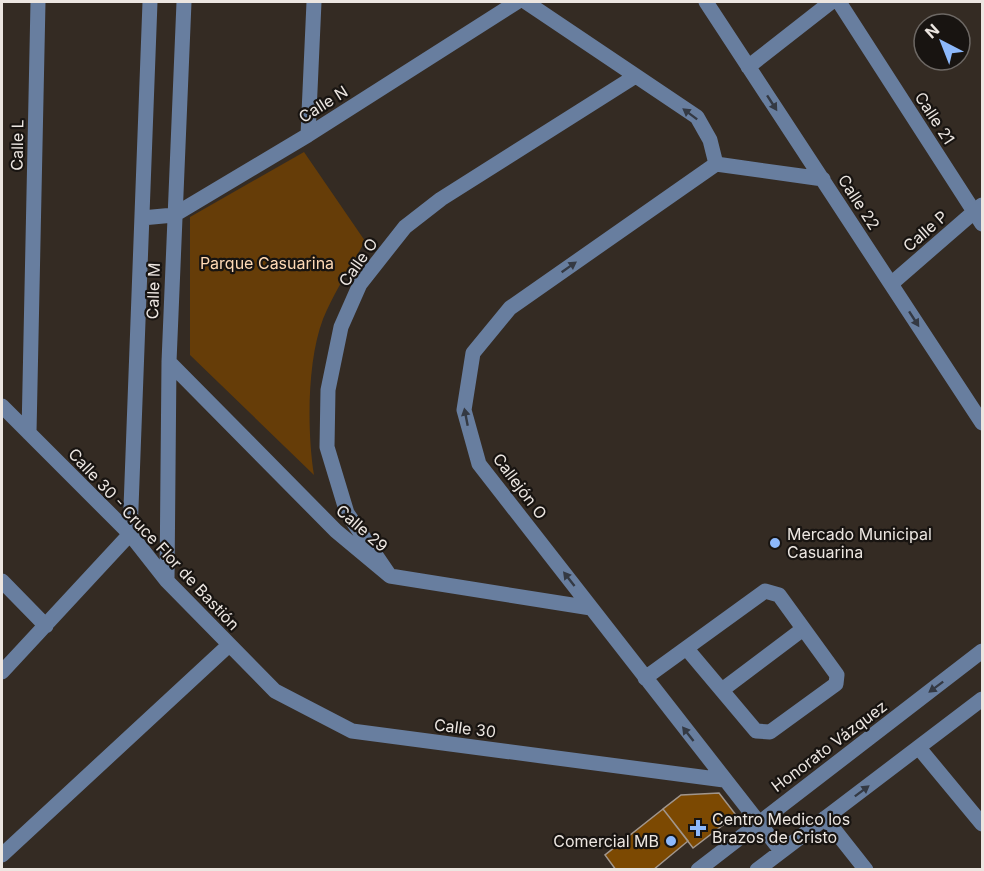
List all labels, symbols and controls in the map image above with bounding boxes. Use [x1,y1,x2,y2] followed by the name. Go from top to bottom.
[912,12,972,72] north arrow
[921,19,943,42] text: N
[295,81,351,127] street label: Calle N
[911,88,959,148] street label: Calle 21
[767,95,778,111] one-way arrow
[682,108,698,120] one-way arrow
[7,119,27,171] street label: Calle L
[834,171,884,233] street label: Calle 22
[899,206,951,256] street label: Calle P
[334,234,382,290] street label: Calle O
[200,253,334,273] park label: Parque Casuarina
[560,261,576,273] one-way arrow
[142,262,164,320] street label: Calle M
[908,310,920,326] one-way arrow
[461,407,470,426] one-way arrow
[64,444,244,634] street label: Calle 30 - Cruce Flor de Bastión
[489,449,551,523] street label: Callejón O
[332,500,392,556] street label: Calle 29
[787,524,932,562] place label: Mercado Municipal Casuarina
[768,536,782,550] marker: Mercado Municipal Casuarina
[563,572,575,587] one-way arrow
[928,681,944,693] one-way arrow
[767,696,891,796] street label: Honorato Vázquez
[433,714,497,742] street label: Calle 30
[683,726,695,741] one-way arrow
[853,785,869,797] one-way arrow
[712,809,850,847] place label: Centro Medico los Brazos de Cristo
[689,819,707,837] marker: Centro Medico los Brazos de Cristo
[553,831,659,851] place label: Comercial MB
[664,834,678,848] marker: Comercial MB

